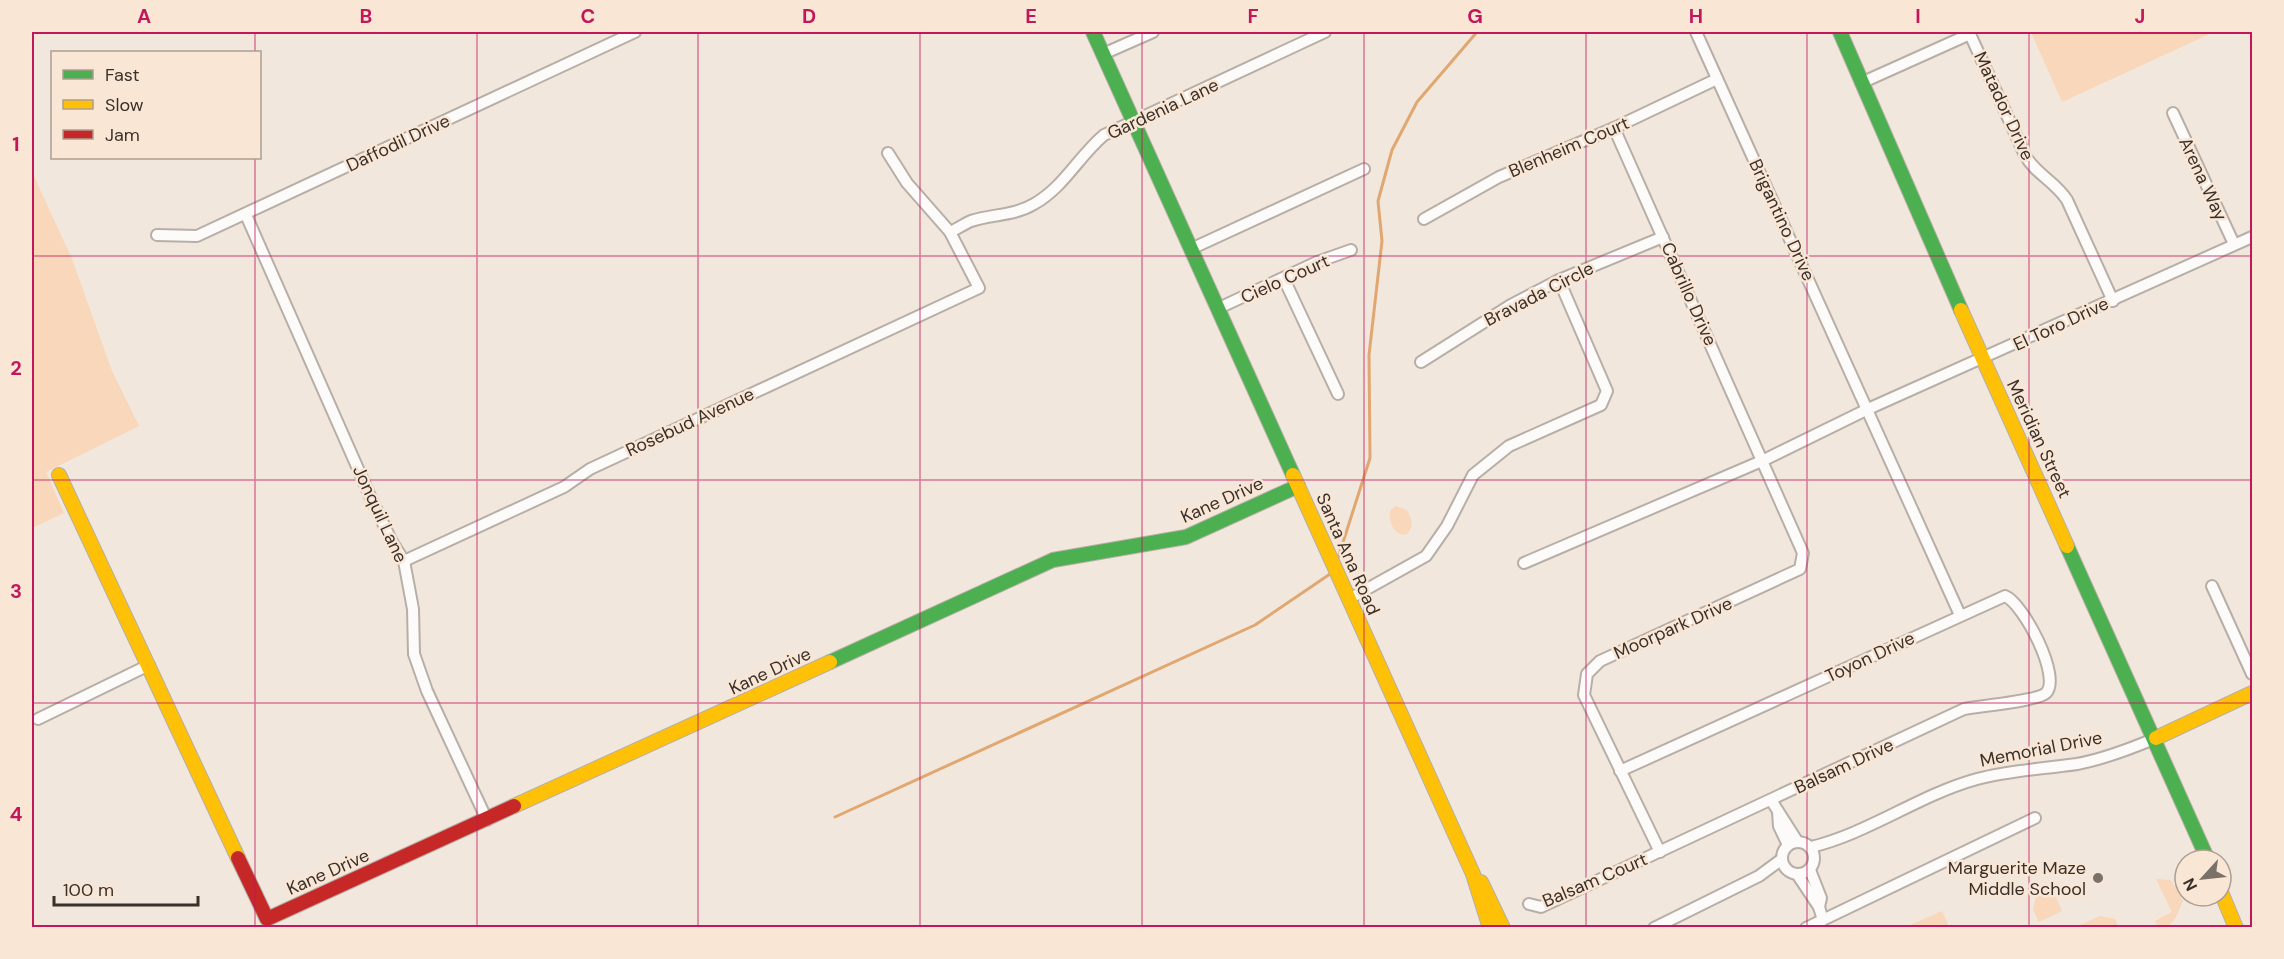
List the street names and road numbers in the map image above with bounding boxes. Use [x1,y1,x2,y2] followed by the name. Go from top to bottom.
[1968,48,2040,164] street label: Matador Drive
[1103,73,1223,145] street label: Gardenia Lane
[342,109,454,177] street label: Daffodil Drive
[1505,111,1633,183] street label: Blenheim Court
[2173,133,2233,225] street label: Arena Way
[1743,155,1821,285] street label: Brigantino Drive
[1655,238,1723,350] street label: Cabrillo Drive
[1237,249,1333,309] street label: Cielo Court
[1480,256,1598,332] street label: Bravada Circle
[2009,291,2113,357] street label: El Toro Drive
[2001,376,2077,502] street label: Meridian Street
[622,382,758,462] street label: Rosebud Avenue
[347,462,413,566] street label: Jonquil Lane
[1177,471,1267,529] street label: Kane Drive
[1310,489,1386,619] street label: Santa Ana Road
[1610,591,1736,665] street label: Moorpark Drive
[1821,626,1919,688] street label: Toyon Drive
[725,642,815,700] street label: Kane Drive
[1978,725,2104,773] street label: Memorial Drive
[1790,733,1898,799] street label: Balsam Drive
[283,843,373,901] street label: Kane Drive
[1539,847,1651,913] street label: Balsam Court

